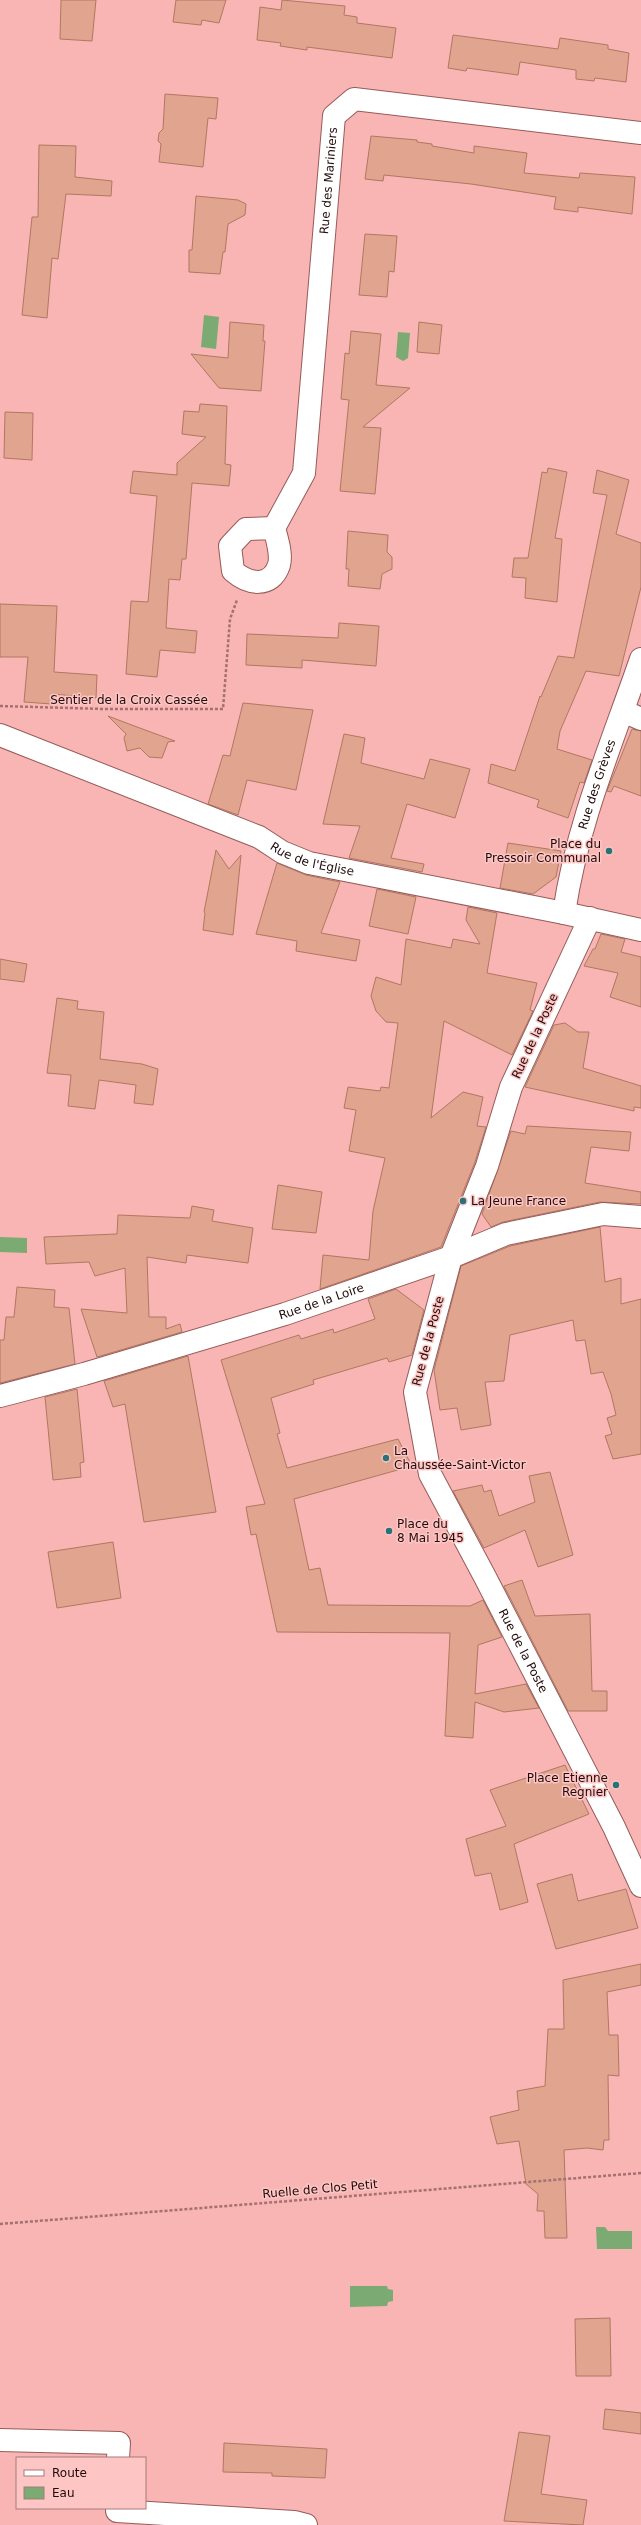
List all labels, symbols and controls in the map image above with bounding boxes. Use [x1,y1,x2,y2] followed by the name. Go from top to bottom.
[317,127,340,235] street label: Rue des Mariniers
[50,693,208,707] street label: Sentier de la Croix Cassée
[576,738,619,831] street label: Rue des Grèves
[485,837,601,865] place label: Place du Pressoir Communal
[268,839,355,879] street label: Rue de l'Église
[604,846,614,856] marker: Place du Pressoir Communal
[509,991,561,1081] street label: Rue de la Poste
[471,1194,566,1208] place label: La Jeune France
[458,1196,468,1206] marker: La Jeune France
[277,1280,366,1322] street label: Rue de la Loire
[409,1295,447,1387] street label: Rue de la Poste
[394,1444,526,1472] place label: La Chaussée-Saint-Victor
[381,1453,391,1463] marker: La Chaussée-Saint-Victor
[397,1517,464,1545] place label: Place du 8 Mai 1945
[384,1526,394,1536] marker: Place du 8 Mai 1945
[496,1607,551,1695] street label: Rue de la Poste
[527,1771,608,1799] place label: Place Etienne Regnier
[611,1780,621,1790] marker: Place Etienne Regnier
[262,2177,378,2201] street label: Ruelle de Clos Petit
[16,2457,146,2509] legend
[52,2466,87,2480] text: Route
[52,2486,75,2500] text: Eau

